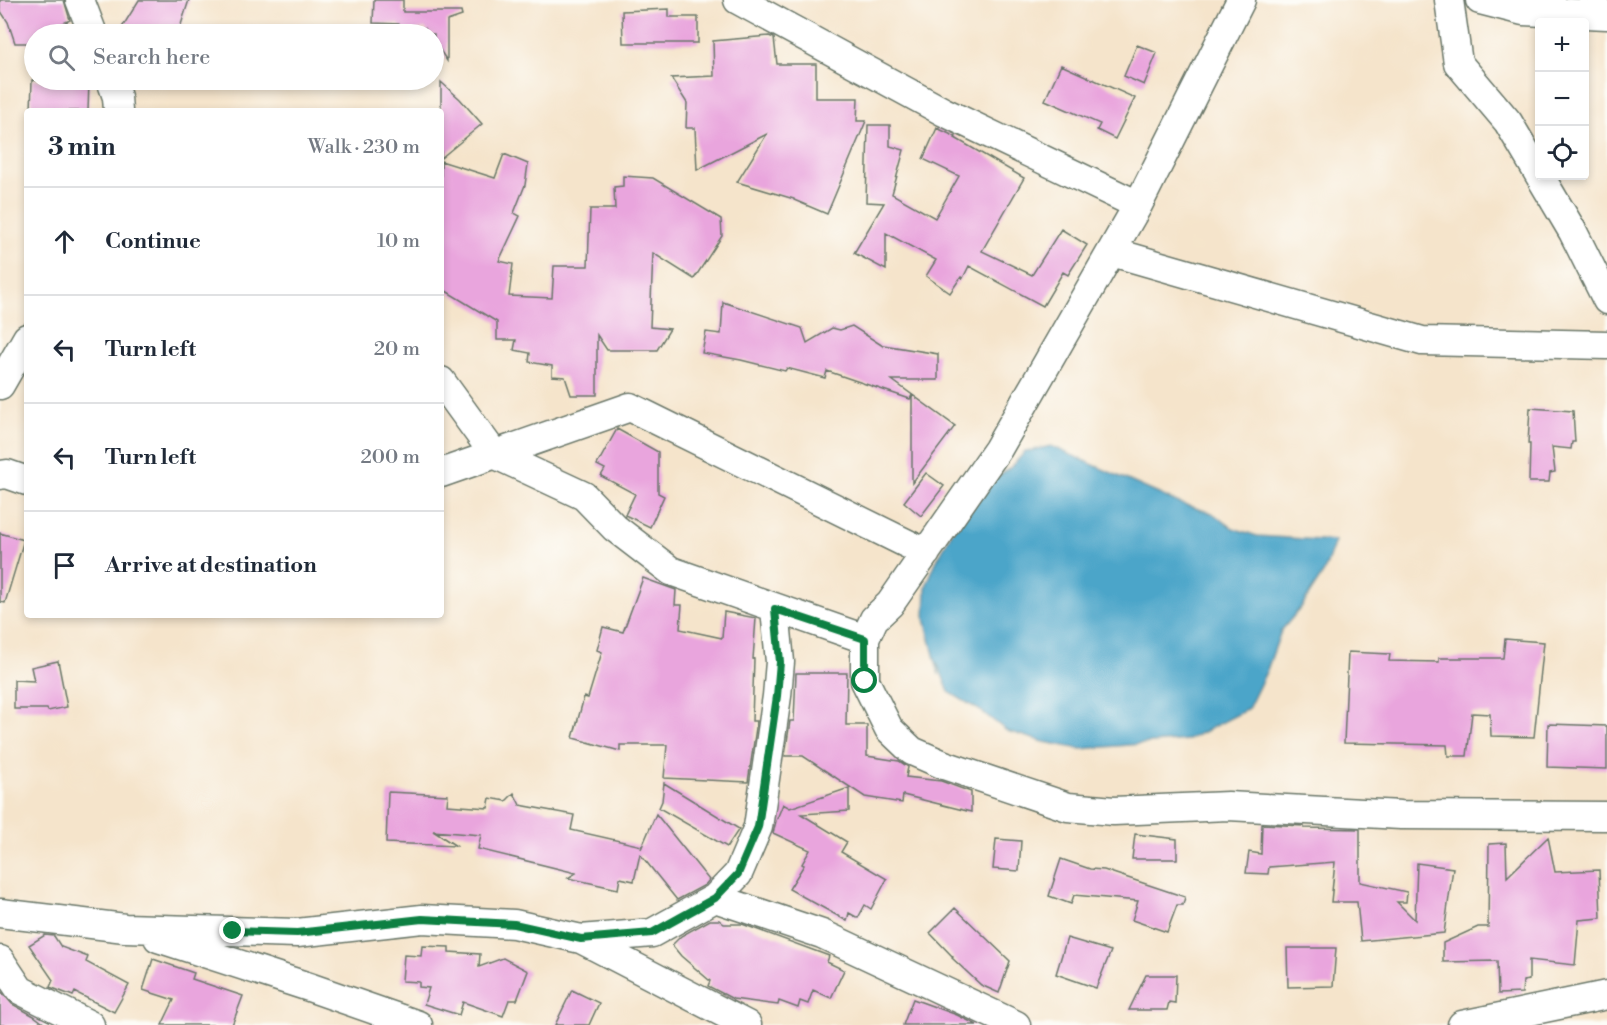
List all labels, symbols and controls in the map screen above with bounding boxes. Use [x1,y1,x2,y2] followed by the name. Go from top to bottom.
[1535,18,1589,180] map controls
[1535,18,1589,72] button: +
[24,24,444,90] search box
[45,41,78,74] icon: search
[93,44,210,71] text: Search here
[1535,72,1589,126] button: −
[1535,126,1589,180] button: locate
[48,131,116,163] text: 3 min
[308,135,420,160] text: Walk · 230 m
[48,225,81,258] icon: ahead
[105,228,201,255] text: Continue
[377,229,420,254] text: 10 m
[48,333,81,366] icon: left
[105,336,196,363] text: Turn left
[374,337,420,362] text: 20 m
[48,441,81,474] icon: left
[105,444,196,471] text: Turn left
[360,445,420,470] text: 200 m
[48,549,81,582] icon: arrive
[105,552,317,579] text: Arrive at destination
[851,667,877,693] route start
[219,917,245,943] route end

